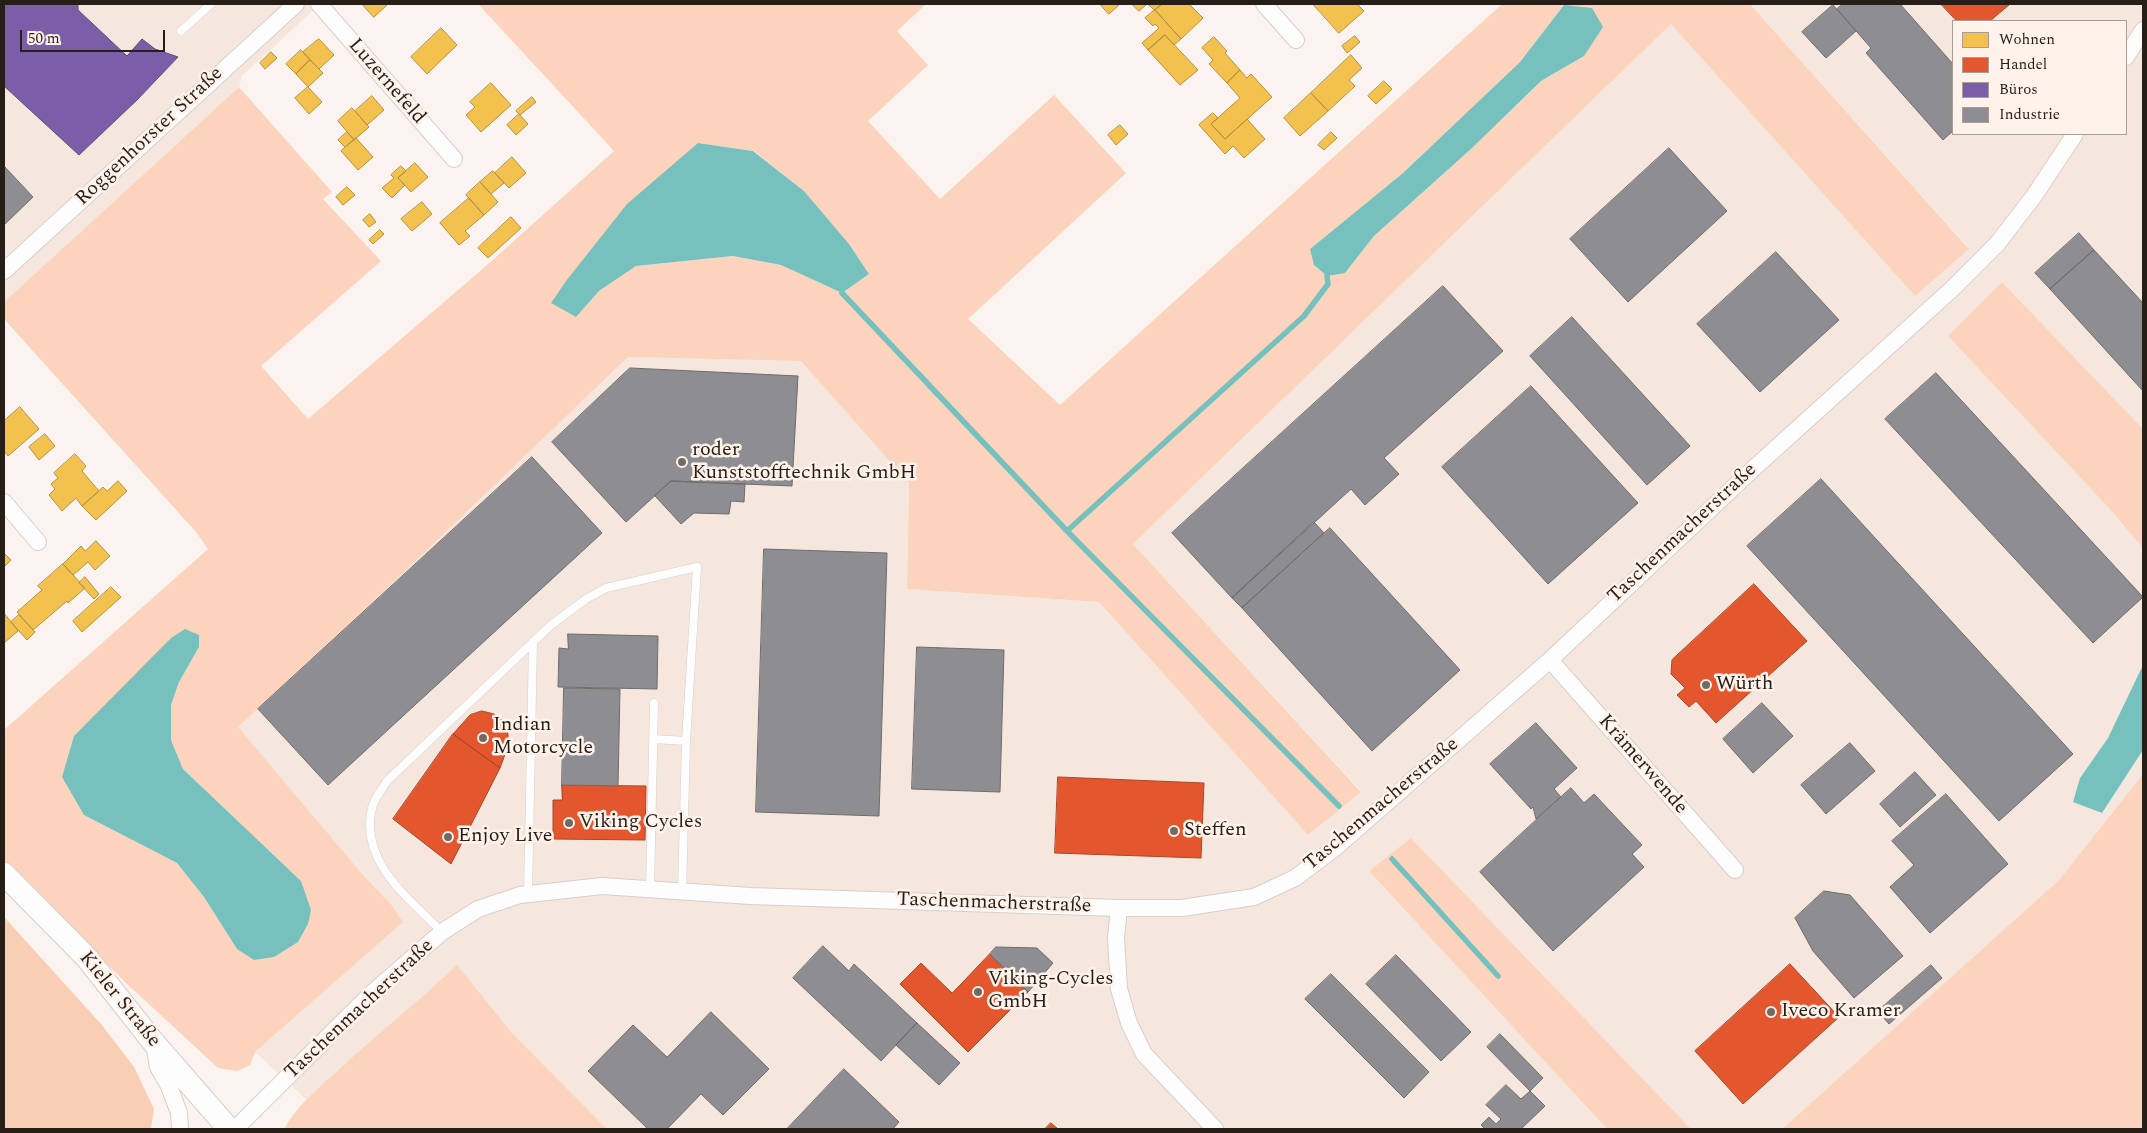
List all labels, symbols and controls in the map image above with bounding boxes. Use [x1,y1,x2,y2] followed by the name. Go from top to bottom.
[22,20,168,52] scale bar
[1952,20,2127,135] legend
[28,27,60,50] text: 50 m
[1999,28,2055,51] text: Wohnen
[342,34,430,130] street label: Luzernefeld
[1999,53,2047,76] text: Handel
[71,62,229,212] street label: Roggenhorster Straße
[1999,78,2038,101] text: Büros
[1999,103,2060,126] text: Industrie
[692,439,916,486] place label: roder Kunststofftechnik GmbH
[676,456,688,468] marker: roder Kunststofftechnik GmbH
[1604,459,1762,609] street label: Taschenmacherstraße
[1716,673,1773,697] place label: Würth
[1700,679,1712,691] marker: Würth
[1592,710,1692,820] street label: Krämerwende
[493,714,593,761] place label: Indian Motorcycle
[477,732,489,744] marker: Indian Motorcycle
[1300,733,1464,877] street label: Taschenmacherstraße
[579,811,702,835] place label: Viking Cycles
[563,817,575,829] marker: Viking Cycles
[1184,819,1247,843] place label: Steffen
[458,825,552,849] place label: Enjoy Live
[1168,825,1180,837] marker: Steffen
[442,831,454,843] marker: Enjoy Live
[896,889,1092,919] street label: Taschenmacherstraße
[281,935,439,1085] street label: Taschenmacherstraße
[73,947,165,1053] street label: Kieler Straße
[988,968,1114,1015] place label: Viking-Cycles GmbH
[972,986,984,998] marker: Viking-Cycles GmbH
[1781,1000,1901,1024] place label: Iveco Kramer
[1765,1006,1777,1018] marker: Iveco Kramer

